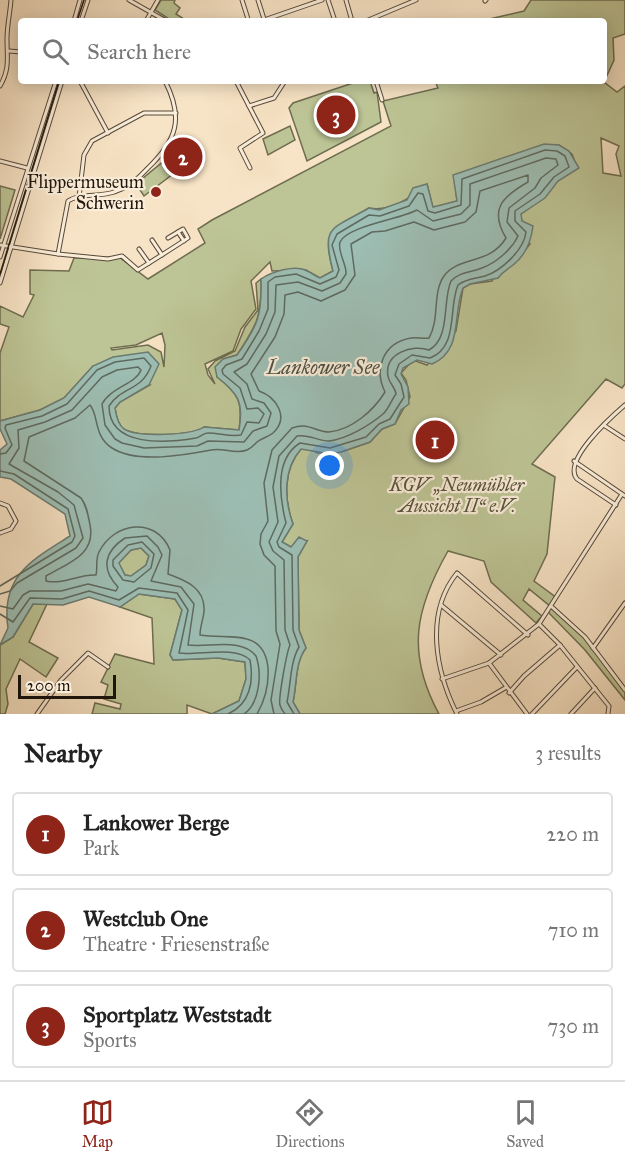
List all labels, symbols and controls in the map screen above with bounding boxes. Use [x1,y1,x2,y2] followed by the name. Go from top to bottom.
[18,18,607,84] search box
[39,35,72,68] icon: search
[87,38,191,65] text: Search here
[316,92,356,138] pin: 3
[164,134,202,180] pin: 2
[27,171,144,214] place label: Flippermuseum Schwerin
[149,185,163,199] marker: Flippermuseum Schwerin
[266,355,380,379] water label: Lankower See
[416,418,454,462] pin: 1
[315,451,344,480] your location
[389,474,526,517] park label: KGV „Neumühler Aussicht II“ e.V.
[18,672,116,700] scale bar
[27,676,70,695] text: 200 m
[24,737,102,769] text: Nearby
[535,741,601,765] text: 3 results
[83,809,229,836] text: Lankower Berge
[42,822,49,846] text: 1
[547,822,599,846] text: 220 m
[83,836,119,860] text: Park
[83,905,208,932] text: Westclub One
[41,918,50,942] text: 2
[548,918,599,942] text: 710 m
[83,932,270,956] text: Theatre · Friesenstraße
[83,1001,272,1028] text: Sportplatz Weststadt
[42,1014,50,1038] text: 3
[548,1014,599,1038] text: 730 m
[83,1028,137,1052] text: Sports
[81,1096,114,1151] tab: Map
[276,1096,344,1151] tab: Directions
[506,1096,544,1151] tab: Saved

